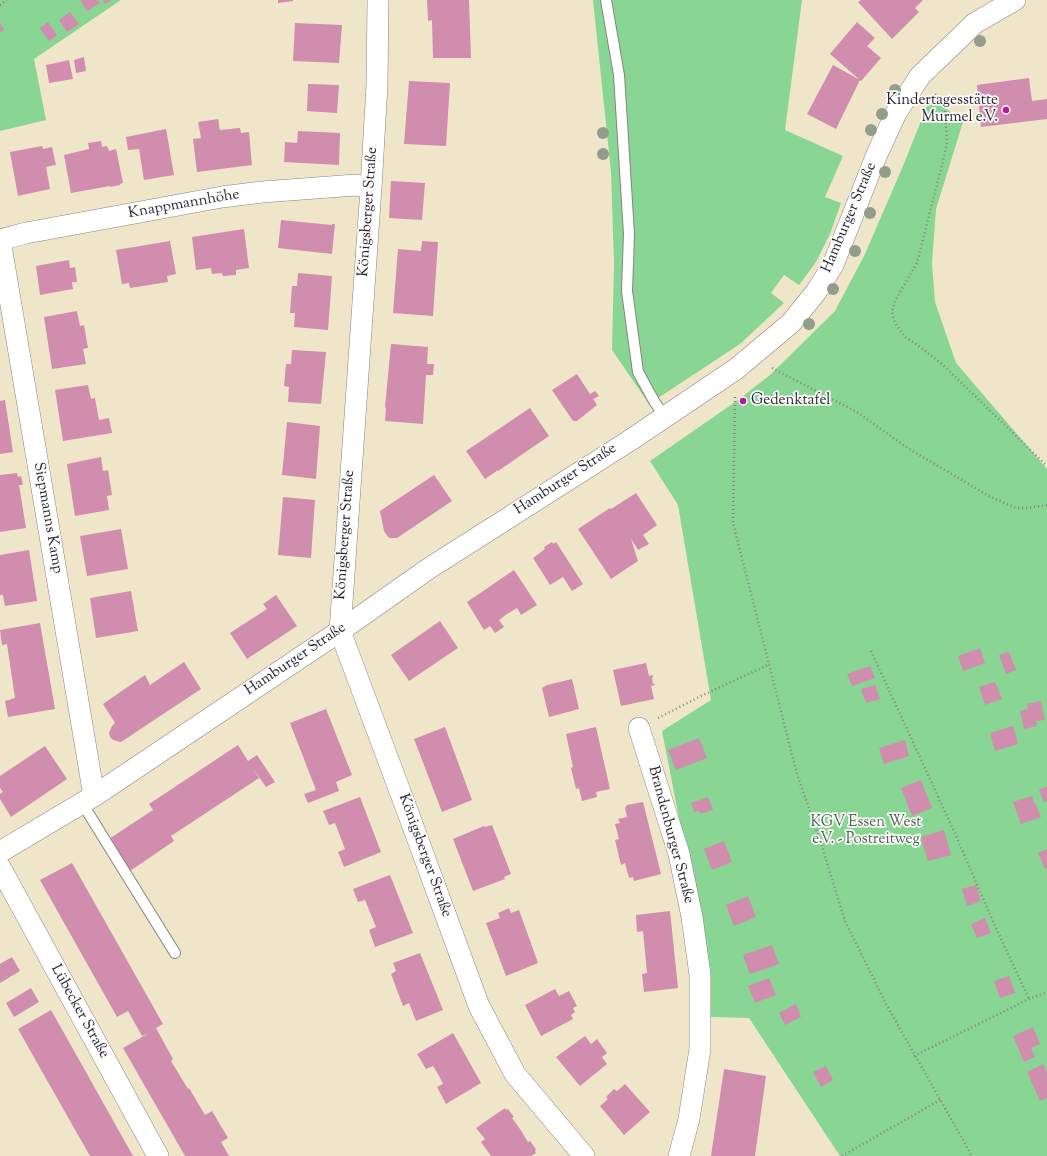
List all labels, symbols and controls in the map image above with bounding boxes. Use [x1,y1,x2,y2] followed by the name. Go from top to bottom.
[886,92,998,127] place label: Kindertagesstätte Murmel e.V.
[1001,105,1011,115] marker: Kindertagesstätte Murmel e.V.
[355,147,383,277] street label: Königsberger Straße
[819,160,881,276] street label: Hamburger Straße
[127,186,241,224] street label: Knappmannhöhe
[751,392,830,410] place label: Gedenktafel
[738,396,748,406] marker: Gedenktafel
[512,440,620,520] street label: Hamburger Straße
[28,461,66,575] street label: Siepmanns Kamp
[332,470,360,600] street label: Königsberger Straße
[242,620,350,700] street label: Hamburger Straße
[643,764,697,906] street label: Brandenburger Straße
[393,792,455,920] street label: Königsberger Straße
[811,814,921,849] park label: KGV Essen West e.V. - Postreitweg
[46,962,112,1062] street label: Lübecker Straße

